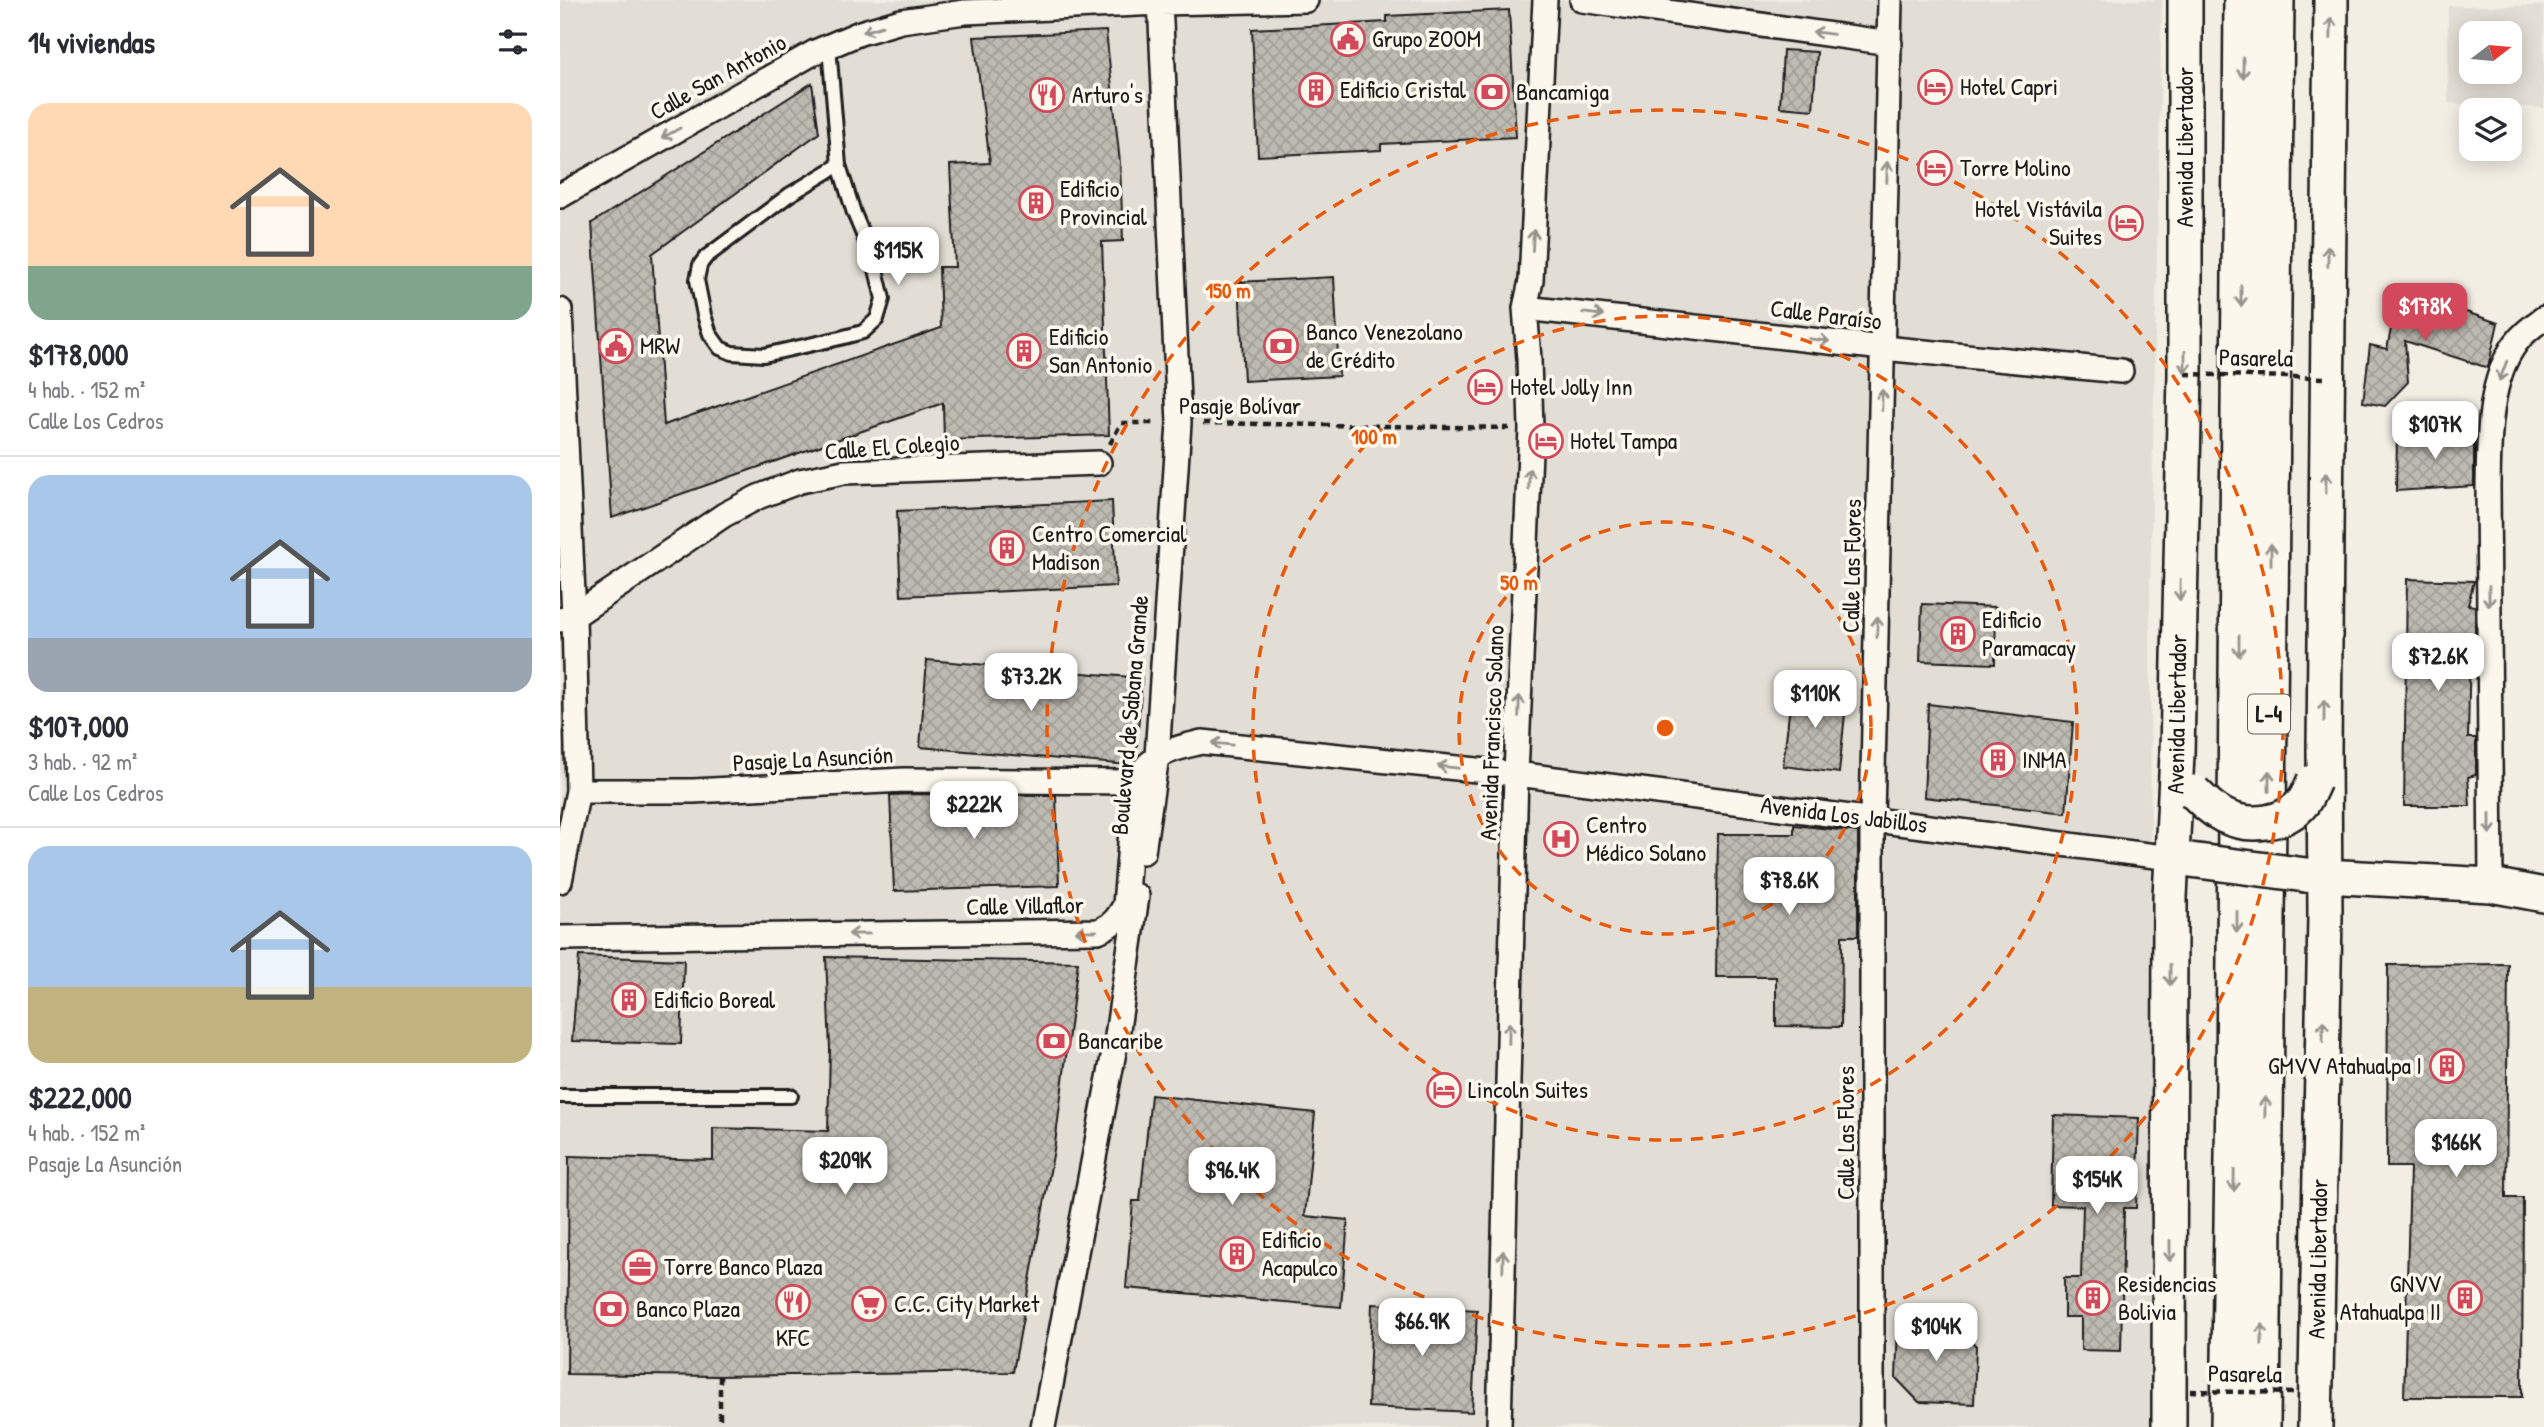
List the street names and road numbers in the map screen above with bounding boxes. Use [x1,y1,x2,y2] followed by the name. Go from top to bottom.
[644,25,792,127] street label: Calle San Antonio
[2168,67,2200,227] street label: Avenida Libertador
[1769,291,1884,337] street label: Calle Paraíso
[2219,340,2293,374] street label: Pasarela
[1179,389,1301,421] street label: Pasaje Bolívar
[823,425,961,467] street label: Calle El Colegio
[1834,499,1868,633] street label: Calle Las Flores
[1103,593,1155,836] street label: Boulevard de Sabana Grande
[1471,624,1511,841] street label: Avenida Francisco Solano
[2159,634,2193,794] street label: Avenida Libertador
[2248,694,2290,734] road number: L-4
[732,738,894,778] street label: Pasaje La Asunción
[1759,788,1929,840] street label: Avenida Los Jabillos
[966,888,1084,922] street label: Calle Villaflor
[1829,1066,1861,1200] street label: Calle Las Flores
[2300,1179,2334,1339] street label: Avenida Libertador
[2208,1356,2282,1390] street label: Pasarela

